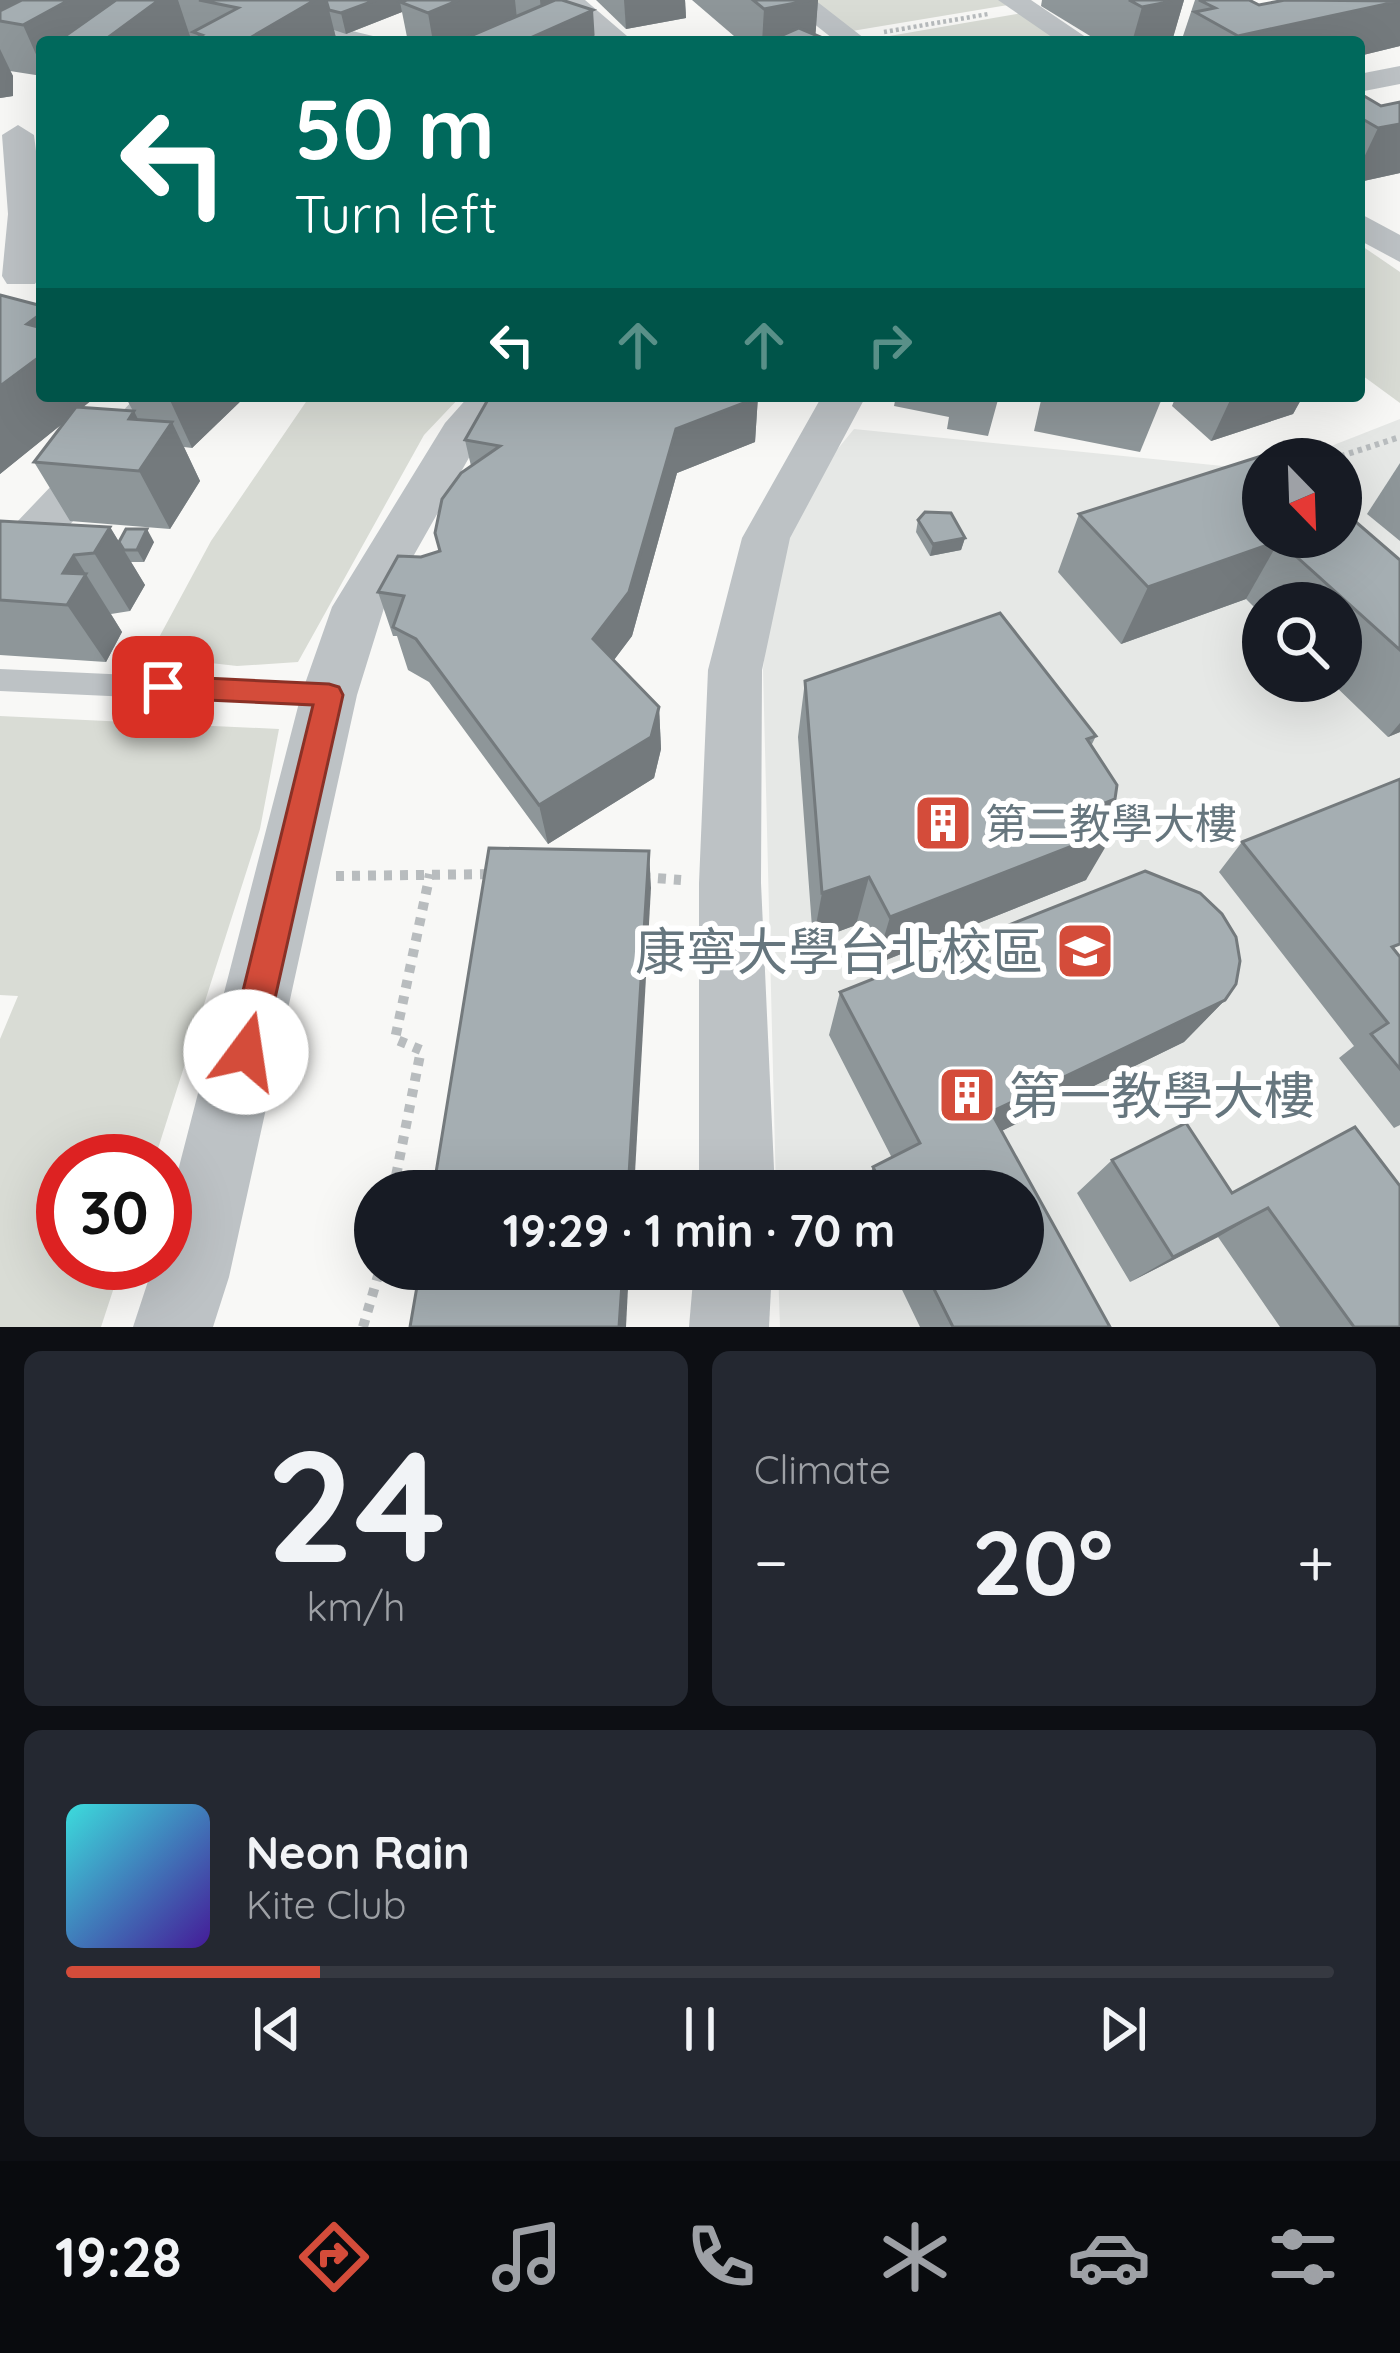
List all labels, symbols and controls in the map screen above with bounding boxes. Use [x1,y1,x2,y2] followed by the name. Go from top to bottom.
[294,75,495,180] text: 50 m
[96,84,252,240] icon: left
[294,179,498,247] text: Turn left
[479,312,545,378] icon: left
[605,312,671,378] icon: ahead
[731,312,797,378] icon: ahead
[857,312,923,378] icon: right
[1242,438,1362,558] north arrow
[1242,438,1362,702] map controls
[1242,582,1362,702] button: search
[112,636,214,738] pin
[130,654,196,720] icon: arrive
[912,792,974,854] building icon: 第二教學大樓
[985,797,1237,850] place label: 第二教學大樓
[635,919,1043,983] place label: 康寧大學台北校區
[1054,920,1116,982] school or university icon: 康寧大學台北校區
[183,989,309,1115] position arrow
[1009,1063,1315,1127] place label: 第一教學大樓
[936,1064,998,1126] building icon: 第一教學大樓
[36,1134,192,1290] speed limit sign: 30
[503,1202,895,1258] text: 19:29 · 1 min · 70 m
[266,1406,446,1601] text: 24
[754,1445,891,1494] text: Climate
[972,1505,1113,1618] text: 20°
[754,1520,788,1603] text: −
[1297,1520,1334,1603] text: +
[307,1582,405,1631] text: km/h
[246,1824,470,1880] text: Neon Rain
[246,1880,406,1929] text: Kite Club
[244,1996,310,2062] icon: previous
[667,1996,733,2062] icon: pause
[1090,1996,1156,2062] icon: next
[292,2215,376,2299] icon: directions
[485,2215,569,2299] icon: music
[679,2215,763,2299] icon: phone
[873,2215,957,2299] icon: climate
[1067,2215,1151,2299] icon: car
[1261,2215,1345,2299] icon: filters
[55,2223,182,2291] text: 19:28

